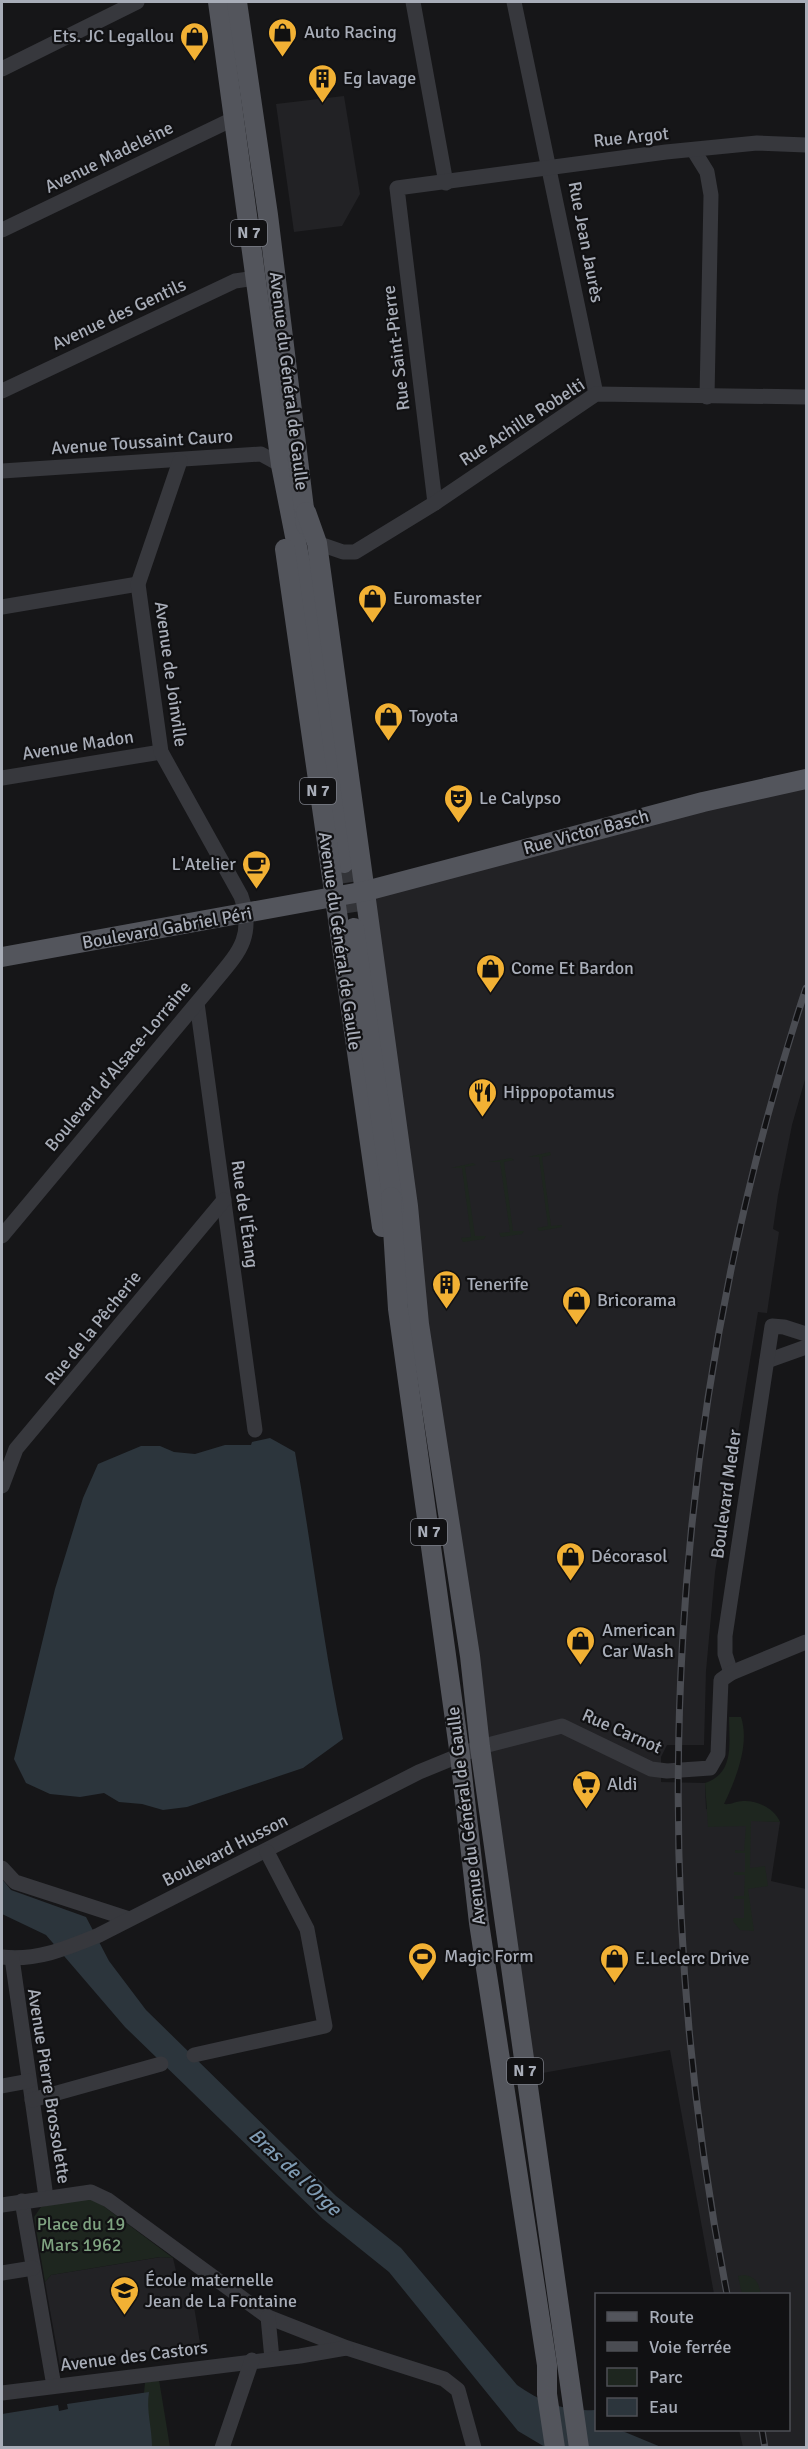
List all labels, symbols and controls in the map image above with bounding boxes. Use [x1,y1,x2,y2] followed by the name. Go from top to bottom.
[267,16,299,58] shop icon: Auto Racing
[179,20,211,62] shop icon: Ets. JC Legallou
[304,21,397,43] place label: Auto Racing
[52,25,174,47] place label: Ets. JC Legallou
[306,62,338,104] building icon: Eg lavage
[343,67,416,89] place label: Eg lavage
[41,116,177,198] street label: Avenue Madeleine
[592,122,670,152] street label: Rue Argot
[563,180,609,305] street label: Rue Jean Jaurès
[231,220,267,246] road number: N 7
[265,270,313,492] street label: Avenue du Général de Gaulle
[48,273,190,355] street label: Avenue des Gentils
[377,284,415,412] street label: Rue Saint-Pierre
[455,373,589,471] street label: Rue Achille Robelti
[50,425,234,459] street label: Avenue Toussaint Cauro
[356,582,388,624] shop icon: Euromaster
[393,587,482,609] place label: Euromaster
[150,600,192,748] street label: Avenue de Joinville
[372,700,404,742] shop icon: Toyota
[409,705,458,727] place label: Toyota
[21,725,135,765] street label: Avenue Madon
[300,778,336,804] road number: N 7
[442,782,474,824] theatre icon: Le Calypso
[479,787,561,809] place label: Le Calypso
[521,805,651,859] street label: Rue Victor Basch
[314,830,366,1052] street label: Avenue du Général de Gaulle
[241,848,273,890] cafe icon: L'Atelier
[172,853,236,875] place label: L'Atelier
[80,902,254,954] street label: Boulevard Gabriel Péri
[474,952,506,994] shop icon: Come Et Bardon
[511,957,634,979] place label: Come Et Bardon
[40,976,196,1156] street label: Boulevard d'Alsace-Lorraine
[466,1076,498,1118] restaurant icon: Hippopotamus
[503,1081,615,1103] place label: Hippopotamus
[227,1159,263,1269] street label: Rue de l'Étang
[40,1266,146,1390] street label: Rue de la Pêcherie
[430,1268,462,1310] building icon: Tenerife
[467,1273,529,1295] place label: Tenerife
[560,1284,592,1326] shop icon: Bricorama
[597,1289,676,1311] place label: Bricorama
[706,1428,746,1560] street label: Boulevard Meder
[411,1519,447,1545] road number: N 7
[554,1540,586,1582] shop icon: Décorasol
[591,1545,668,1567] place label: Décorasol
[602,1619,676,1662] place label: American Car Wash
[565,1624,597,1666] shop icon: American Car Wash
[579,1704,665,1758] street label: Rue Carnot
[442,1705,490,1927] street label: Avenue du Général de Gaulle
[570,1768,602,1810] supermarket icon: Aldi
[607,1773,637,1795] place label: Aldi
[158,1809,292,1891] street label: Boulevard Husson
[407,1940,439,1982] sports icon: Magic Form
[598,1942,630,1984] shop icon: E.Leclerc Drive
[444,1945,534,1967] place label: Magic Form
[635,1947,749,1969] place label: E.Leclerc Drive
[23,1987,75,2185] street label: Avenue Pierre Brossolette
[507,2058,543,2084] road number: N 7
[243,2123,347,2222] water label: Bras de l'Orge
[37,2213,125,2256] park label: Place du 19 Mars 1962
[145,2269,297,2312] place label: École maternelle Jean de La Fontaine
[108,2274,140,2316] school or university icon: École maternelle Jean de La Fontaine
[595,2293,790,2431] legend
[649,2306,694,2328] text: Route
[59,2336,209,2376] street label: Avenue des Castors
[649,2336,731,2358] text: Voie ferrée
[649,2366,683,2388] text: Parc
[649,2396,678,2418] text: Eau

